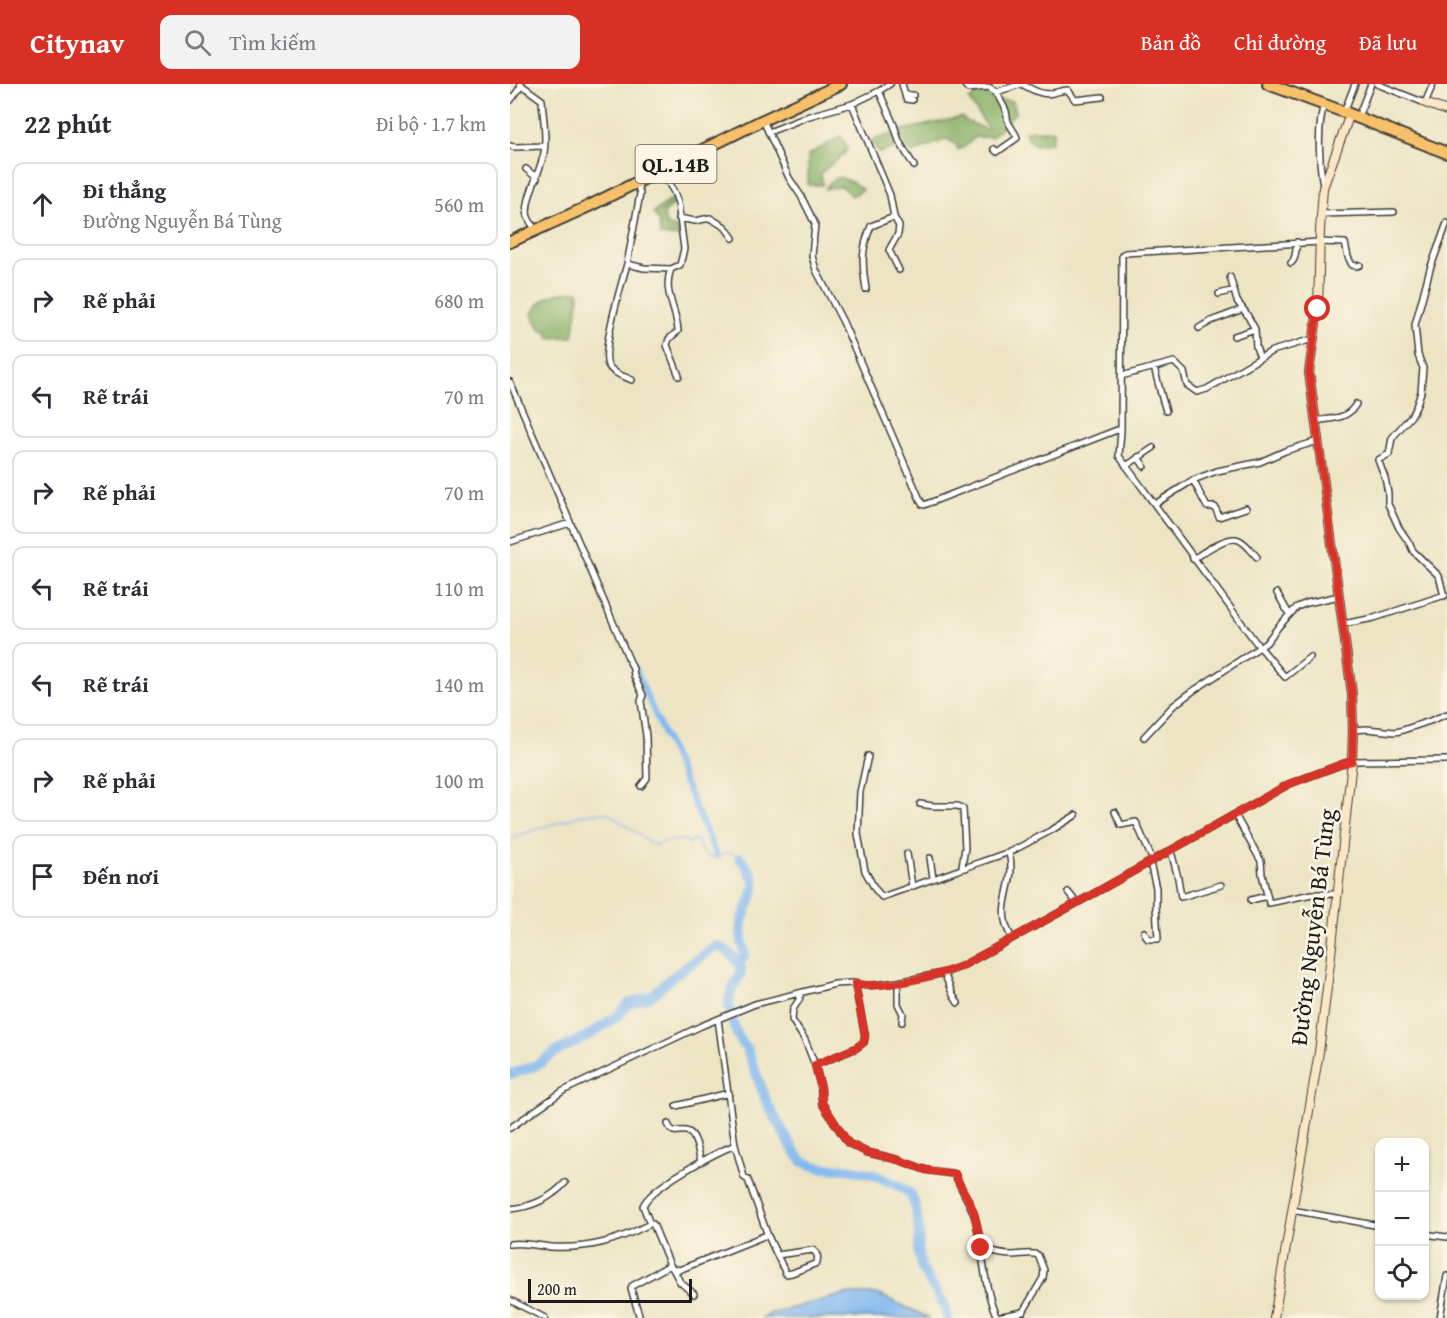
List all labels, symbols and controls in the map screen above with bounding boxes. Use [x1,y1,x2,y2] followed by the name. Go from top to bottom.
[160,15,580,69] search box
[30,22,124,63] text: Citynav
[181,26,214,59] icon: search
[229,26,316,58] text: Tìm kiếm
[1141,27,1201,58] text: Bản đồ
[1234,27,1326,58] text: Chỉ đường
[1359,27,1417,58] text: Đã lưu
[24,104,112,143] text: 22 phút
[376,109,486,138] text: Đi bộ · 1.7 km
[636,145,717,183] road number: QL.14B
[83,174,166,206] text: Đi thẳng
[26,188,59,221] icon: ahead
[434,190,484,219] text: 560 m
[83,206,282,235] text: Đường Nguyễn Bá Tùng
[26,284,59,317] icon: right
[83,284,156,316] text: Rẽ phải
[434,286,484,315] text: 680 m
[1304,295,1330,321] route start
[26,380,59,413] icon: left
[83,380,149,412] text: Rẽ trái
[444,382,484,411] text: 70 m
[26,476,59,509] icon: right
[83,476,156,508] text: Rẽ phải
[444,478,484,507] text: 70 m
[26,572,59,605] icon: left
[83,572,149,604] text: Rẽ trái
[434,574,484,603] text: 110 m
[26,668,59,701] icon: left
[83,668,149,700] text: Rẽ trái
[434,670,484,699] text: 140 m
[26,764,59,797] icon: right
[83,764,156,796] text: Rẽ phải
[434,766,484,795] text: 100 m
[1281,806,1344,1047] street label: Đường Nguyễn Bá Tùng
[26,860,59,893] icon: arrive
[83,860,159,892] text: Đến nơi
[1375,1138,1429,1300] map controls
[1375,1138,1429,1192] button: +
[1375,1192,1429,1246] button: −
[967,1234,993,1260] route end
[1375,1246,1429,1300] button: locate
[528,1276,692,1304] scale bar
[537,1277,577,1301] text: 200 m

